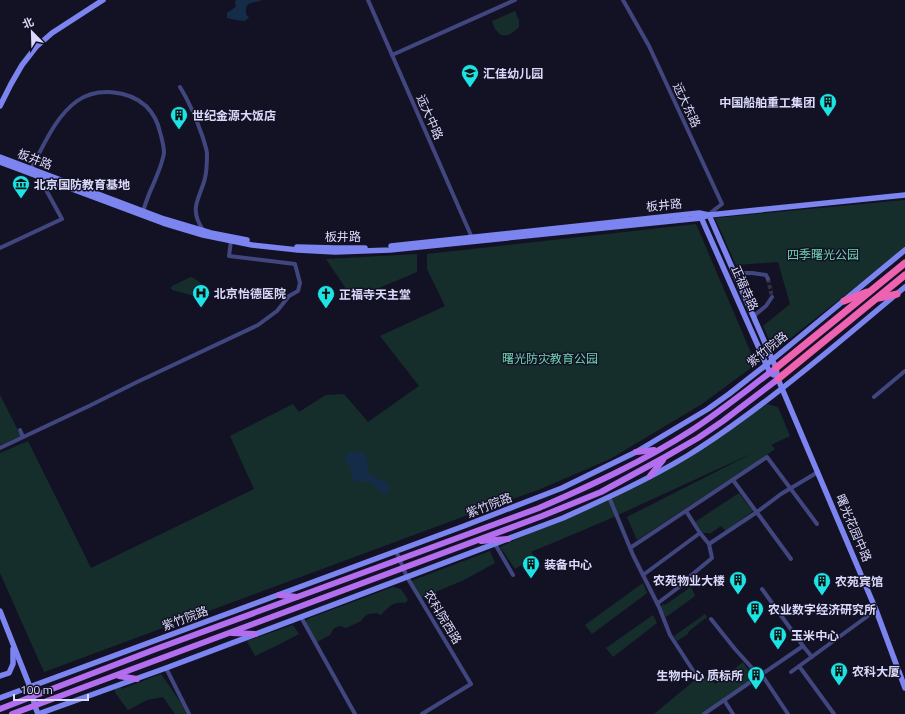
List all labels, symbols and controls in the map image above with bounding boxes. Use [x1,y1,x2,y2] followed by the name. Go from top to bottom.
[12,12,52,52] north arrow
[20,13,36,32] text: 北
[460,63,480,88] school or university icon: 汇佳幼儿园
[483,64,543,83] place label: 汇佳幼儿园
[668,79,706,131] street label: 远大东路
[412,91,448,143] street label: 远大中路
[818,92,838,117] building icon: 中国船舶重工集团
[719,93,815,112] place label: 中国船舶重工集团
[169,105,189,130] building icon: 世纪金源大饭店
[192,106,276,125] place label: 世纪金源大饭店
[15,144,55,174] street label: 板井路
[11,174,31,199] museum icon: 北京国防教育基地
[34,175,130,194] place label: 北京国防教育基地
[645,194,683,216] street label: 板井路
[325,227,361,246] street label: 板井路
[787,245,859,264] park label: 四季曙光公园
[727,262,763,314] street label: 正福寺路
[191,283,211,308] hospital icon: 北京怡德医院
[214,284,286,303] place label: 北京怡德医院
[316,284,336,309] church icon: 正福寺天主堂
[339,285,411,304] place label: 正福寺天主堂
[742,327,792,371] street label: 紫竹院路
[502,349,598,368] park label: 曙光防灾教育公园
[463,488,515,522] street label: 紫竹院路
[831,491,877,565] street label: 曙光花园中路
[521,554,541,579] building icon: 装备中心
[544,555,592,574] place label: 装备中心
[728,570,748,595] building icon: 农苑物业大楼
[653,571,725,590] place label: 农苑物业大楼
[812,571,832,596] building icon: 农苑宾馆
[835,572,883,591] place label: 农苑宾馆
[419,586,467,648] street label: 农科院西路
[745,599,765,624] building icon: 农业数字经济研究所
[768,600,876,619] place label: 农业数字经济研究所
[159,601,211,635] street label: 紫竹院路
[768,625,788,650] building icon: 玉米中心
[791,626,839,645] place label: 玉米中心
[829,661,849,686] building icon: 农科大厦
[852,662,900,681] place label: 农科大厦
[746,665,766,690] building icon: 生物中心 质标所
[656,666,743,685] place label: 生物中心 质标所
[14,676,88,702] scale bar
[20,680,53,699] text: 100 m

